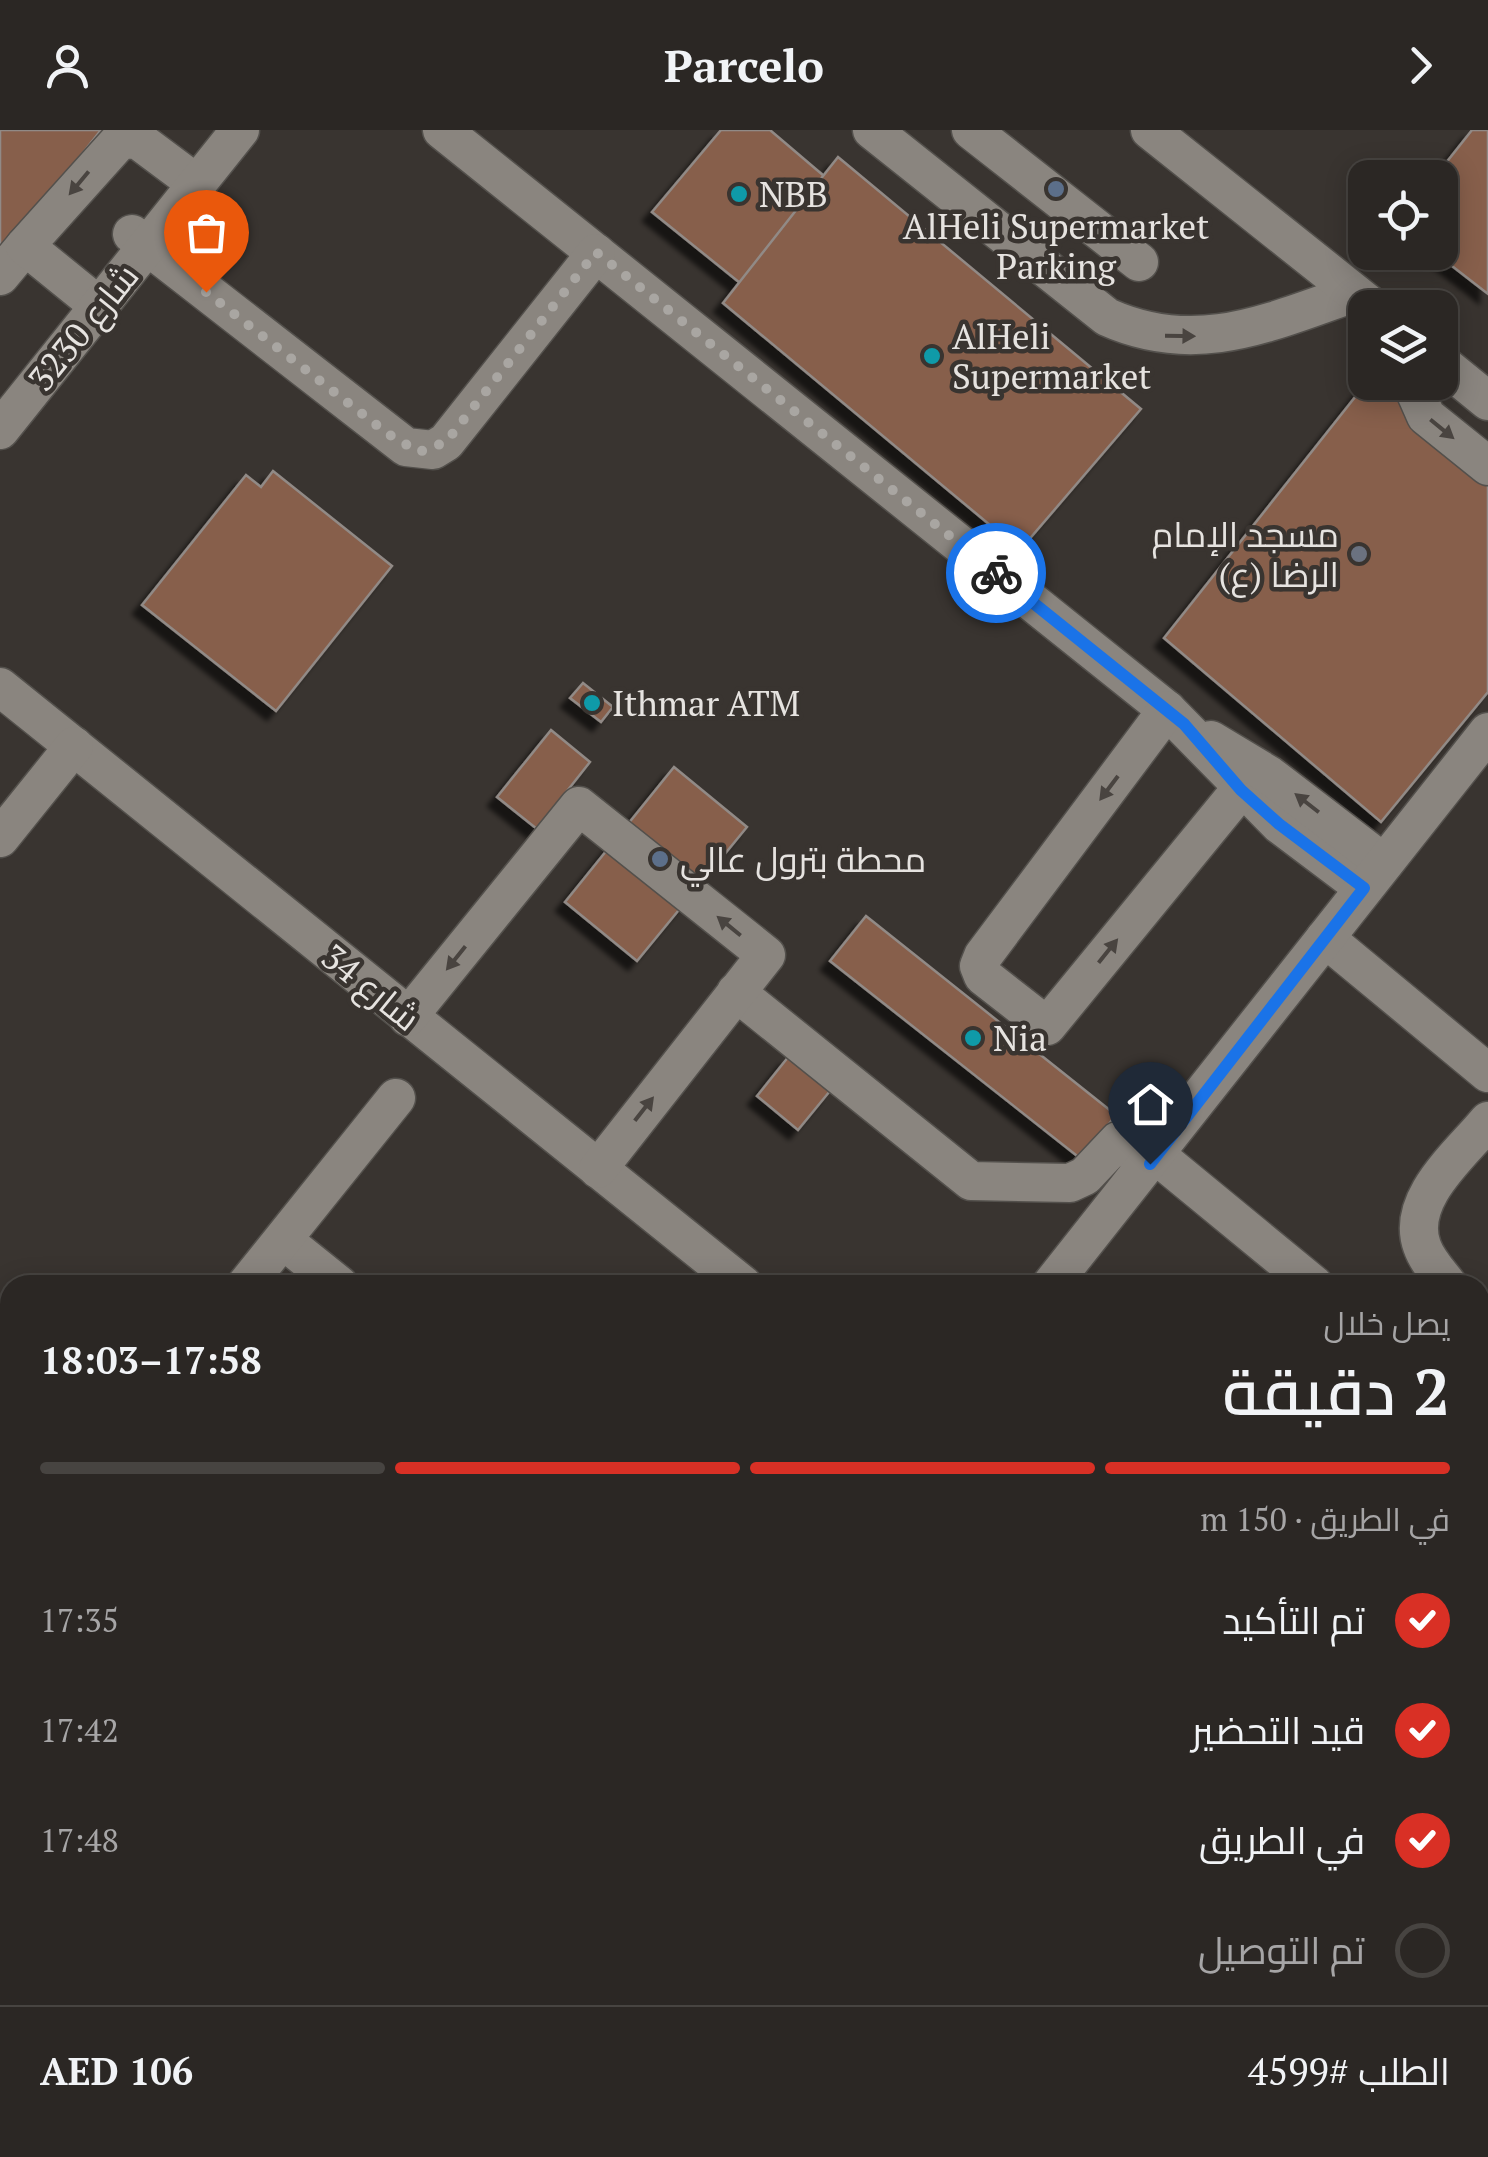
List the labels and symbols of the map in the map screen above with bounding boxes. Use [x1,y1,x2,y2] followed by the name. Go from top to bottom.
[69,171,90,196] one-way arrow
[759,171,828,217] place label: NBB
[1045,178,1067,200] marker: AlHeli Supermarket Parking
[728,183,750,205] marker: NBB
[164,190,249,293] pin
[903,203,1209,289] place label: AlHeli Supermarket Parking
[18,254,149,401] street label: شارع 3230
[952,313,1151,399] place label: AlHeli Supermarket
[1165,329,1196,345] one-way arrow
[921,345,943,367] marker: AlHeli Supermarket
[1430,418,1455,439] one-way arrow
[1151,511,1339,598] place label: مسجد الإمام الرضا (ع)
[946,523,1046,623] courier
[1348,543,1370,565] marker: مسجد الإمام الرضا (ع)
[612,680,800,726] place label: Ithmar ATM
[581,692,603,714] marker: Ithmar ATM
[1099,775,1119,801] one-way arrow
[1294,793,1320,814] one-way arrow
[680,836,926,887] place label: محطة بترول عالي
[649,848,671,870] marker: محطة بترول عالي
[716,915,742,936] one-way arrow
[312,933,430,1041] street label: شارع 34
[1097,938,1118,963] one-way arrow
[446,946,467,971] one-way arrow
[993,1015,1047,1061] place label: Nia
[962,1027,984,1049] marker: Nia
[1108,1062,1193,1165] pin
[634,1096,654,1122] one-way arrow

